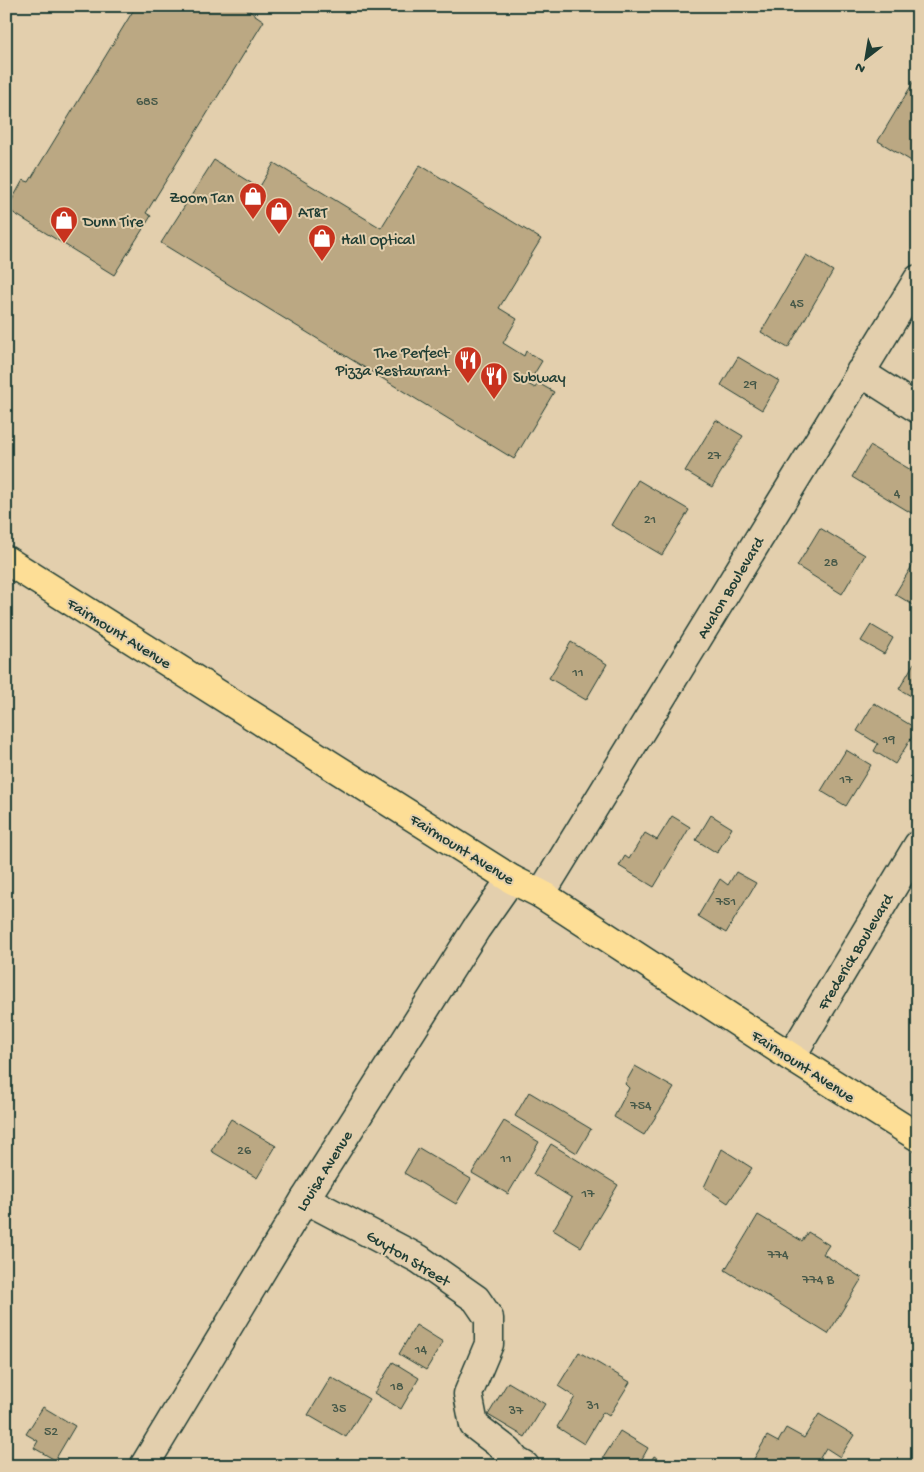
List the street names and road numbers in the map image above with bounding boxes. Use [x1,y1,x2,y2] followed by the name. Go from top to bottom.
[694,533,771,643] street label: Avalon Boulevard
[62,595,174,675] street label: Fairmount Avenue
[405,811,517,891] street label: Fairmount Avenue
[814,890,900,1015] street label: Frederick Boulevard
[746,1027,858,1109] street label: Fairmount Avenue
[294,1127,359,1216] street label: Louisa Avenue
[362,1228,454,1293] street label: Guyton Street

